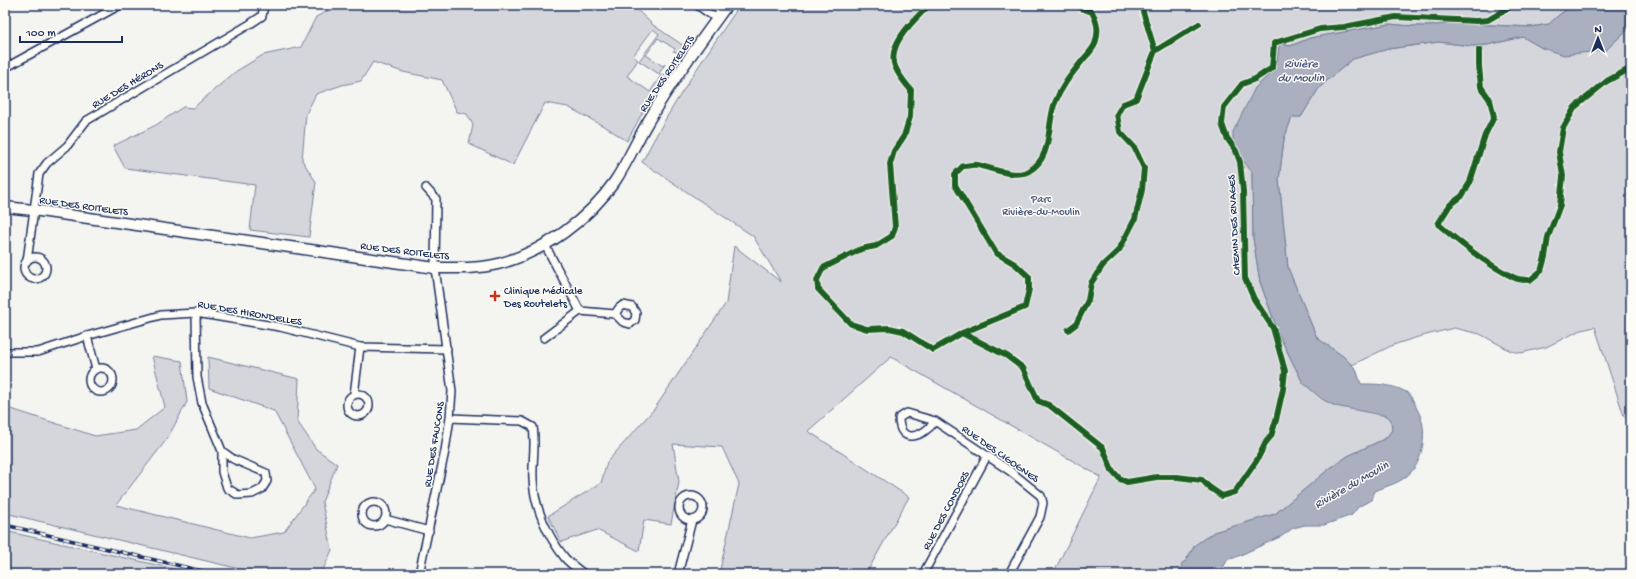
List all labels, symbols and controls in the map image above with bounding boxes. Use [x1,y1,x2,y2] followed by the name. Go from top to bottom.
[20,18,122,44] scale bar
[1578,18,1618,58] north arrow
[1594,24,1602,36] text: N
[25,27,56,41] text: 100 m
[638,33,698,115] street label: RUE DES ROITELETS
[90,58,167,112] street label: RUE DES HÉRONS
[1278,58,1325,86] water label: Rivière du Moulin
[1226,173,1244,276] street label: CHEMIN DES RIVAGES
[1002,194,1081,219] park label: Parc Rivière-du-Moulin
[39,195,130,219] street label: RUE DES ROITELETS
[360,241,451,264] street label: RUE DES ROITELETS
[503,286,583,311] place label: Clinique Médicale Des Routelets
[489,290,501,302] marker: Clinique Médicale Des Routelets
[197,299,304,329] street label: RUE DES HIRONDELLES
[422,400,448,488] street label: RUE DES FAUCONS
[959,423,1042,486] street label: RUE DES CIGOGNES
[1313,459,1392,513] water label: Rivière du Moulin
[921,469,973,552] street label: RUE DES CONDORS

